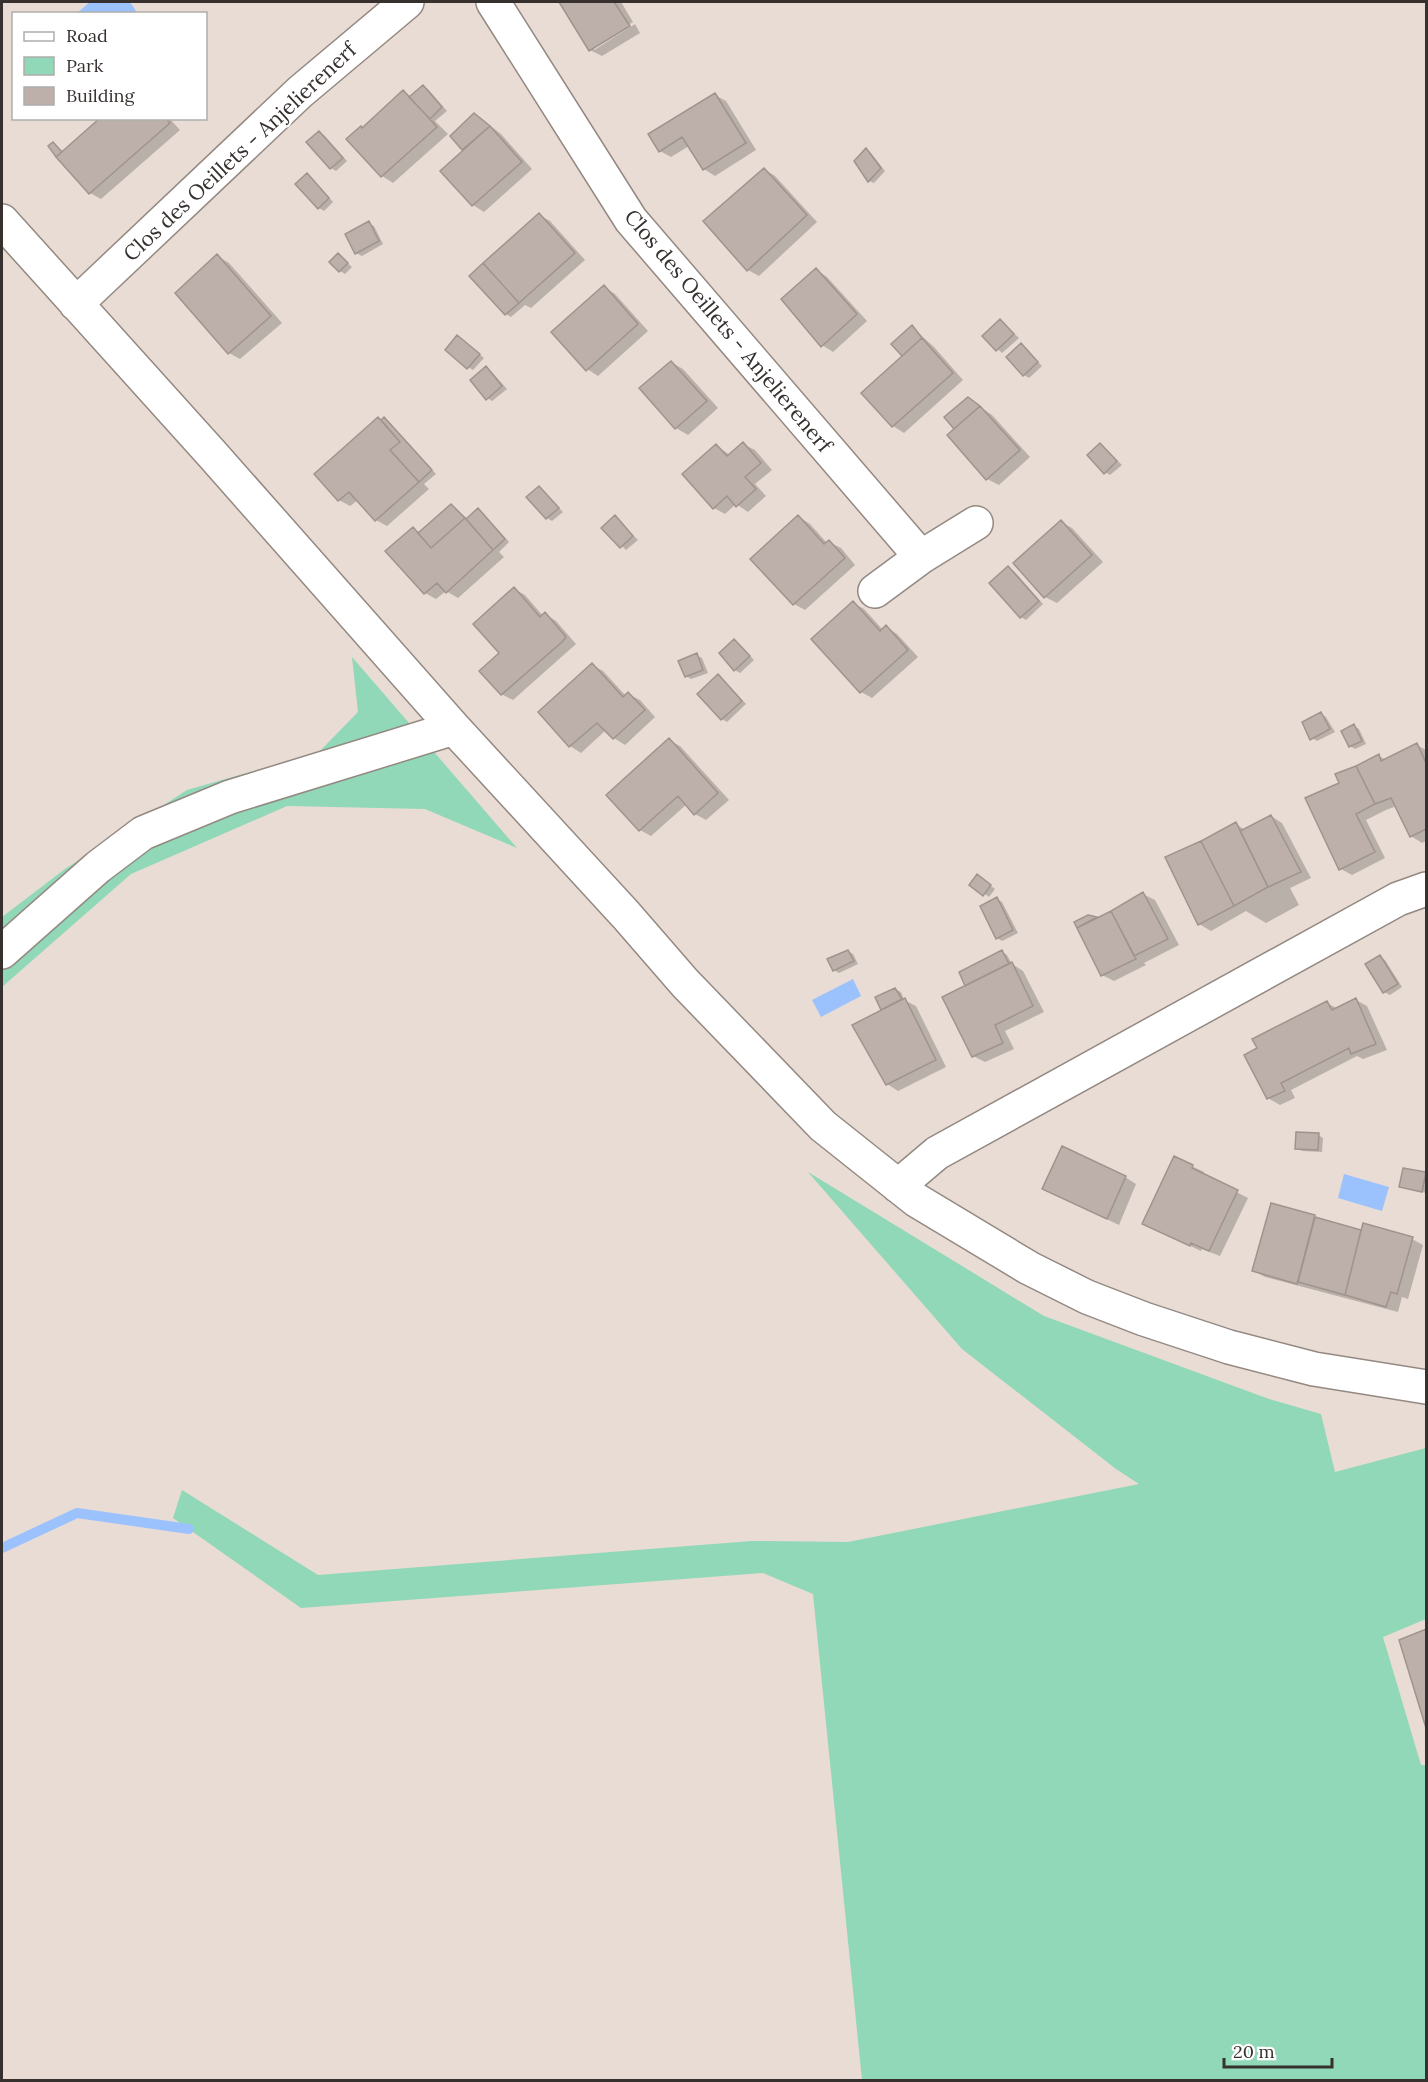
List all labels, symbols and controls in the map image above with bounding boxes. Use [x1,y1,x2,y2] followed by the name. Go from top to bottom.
[12,12,207,120] legend
[66,24,108,47] text: Road
[117,35,363,267] street label: Clos des Oeillets - Anjelierenerf
[66,54,104,77] text: Park
[66,84,136,107] text: Building
[619,204,839,459] street label: Clos des Oeillets - Anjelierenerf
[1224,2031,1332,2069] scale bar
[1233,2040,1275,2063] text: 20 m

